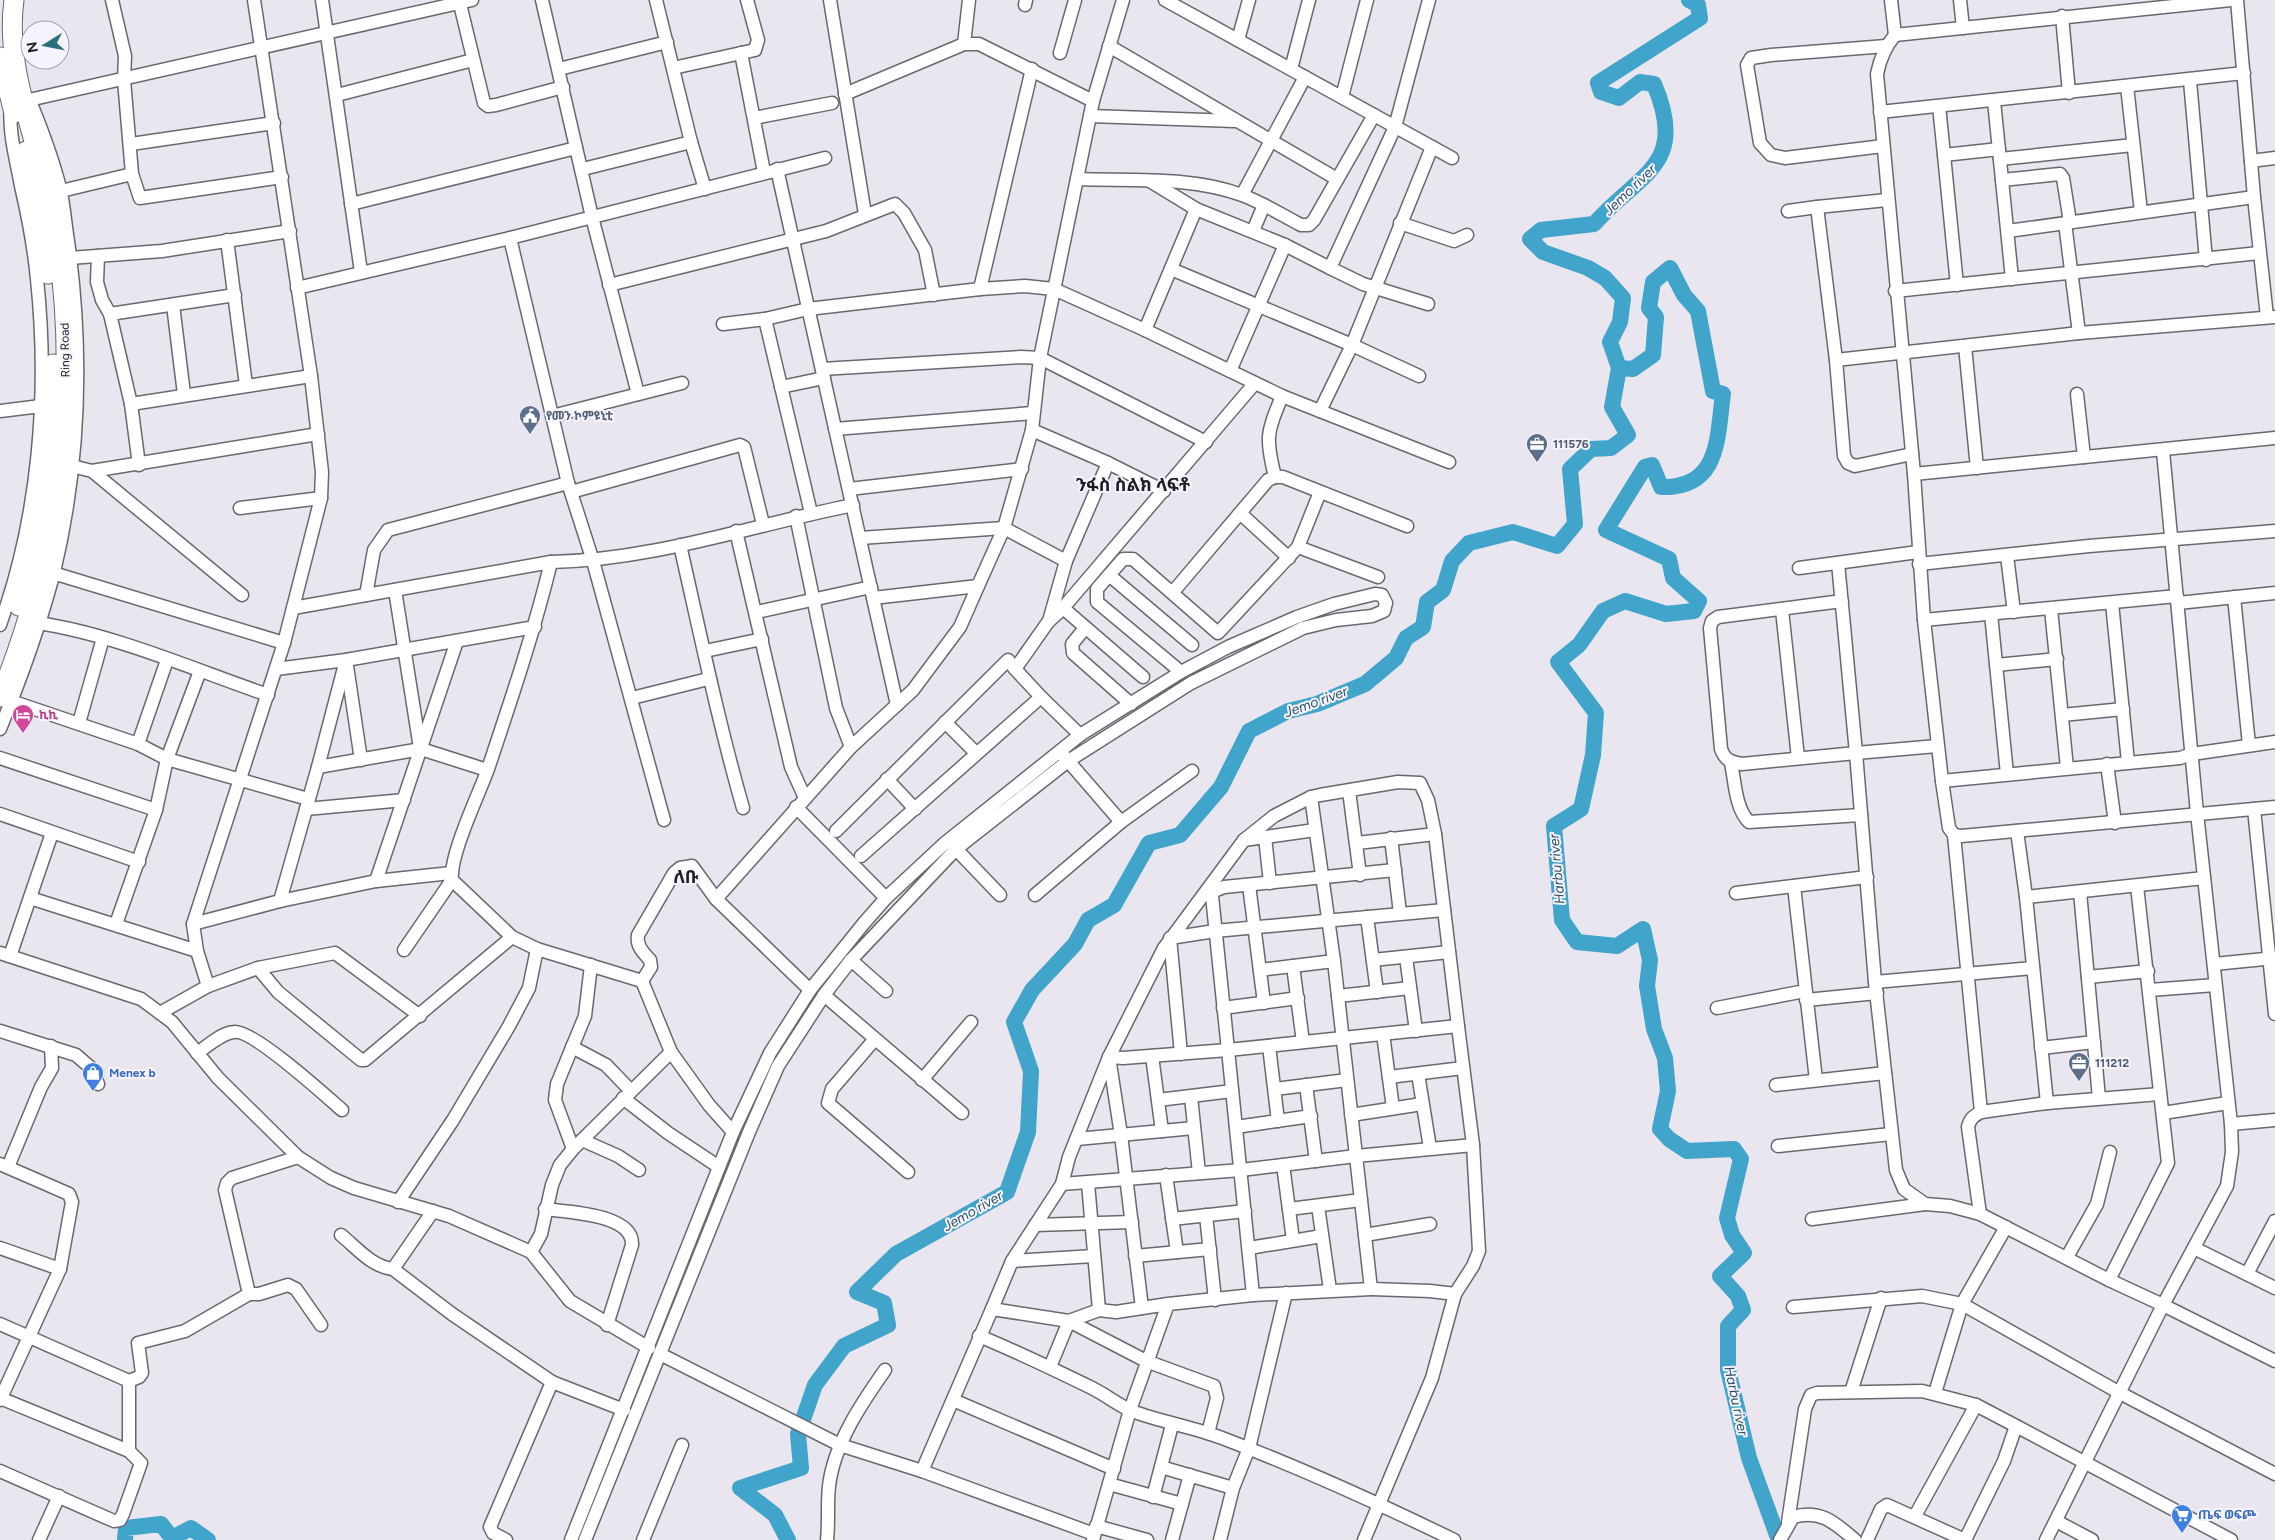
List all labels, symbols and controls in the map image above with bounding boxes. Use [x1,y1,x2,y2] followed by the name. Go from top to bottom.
[20,20,70,70] north arrow
[23,40,42,54] text: N
[1600,160,1661,220] water label: Jemo river
[58,323,72,377] street label: Ring Road
[518,404,542,435] public building icon: የመን ኮምዩኒቲ
[546,409,613,423] place label: የመን ኮምዩኒቲ
[1525,432,1549,463] office icon: 111576
[1553,437,1589,451] place label: 111576
[1076,474,1190,496] district label: ንፋስ ስልክ ላፍቶ
[1281,682,1351,722] water label: Jemo river
[11,703,35,734] hotel icon: ኪኪ
[39,708,58,722] place label: ኪኪ
[1545,832,1569,905] water label: Harbu river
[674,866,699,888] district label: ለቡ
[2067,1051,2091,1082] office icon: 111212
[2095,1056,2129,1070] place label: 111212
[81,1061,105,1092] shop icon: Menex b
[109,1066,156,1080] place label: Menex b
[939,1187,1007,1235] water label: Jemo river
[1720,1365,1752,1438] water label: Harbu river
[2170,1503,2194,1534] supermarket icon: ጤፍ ወፍጮ
[2198,1508,2257,1522] place label: ጤፍ ወፍጮ

